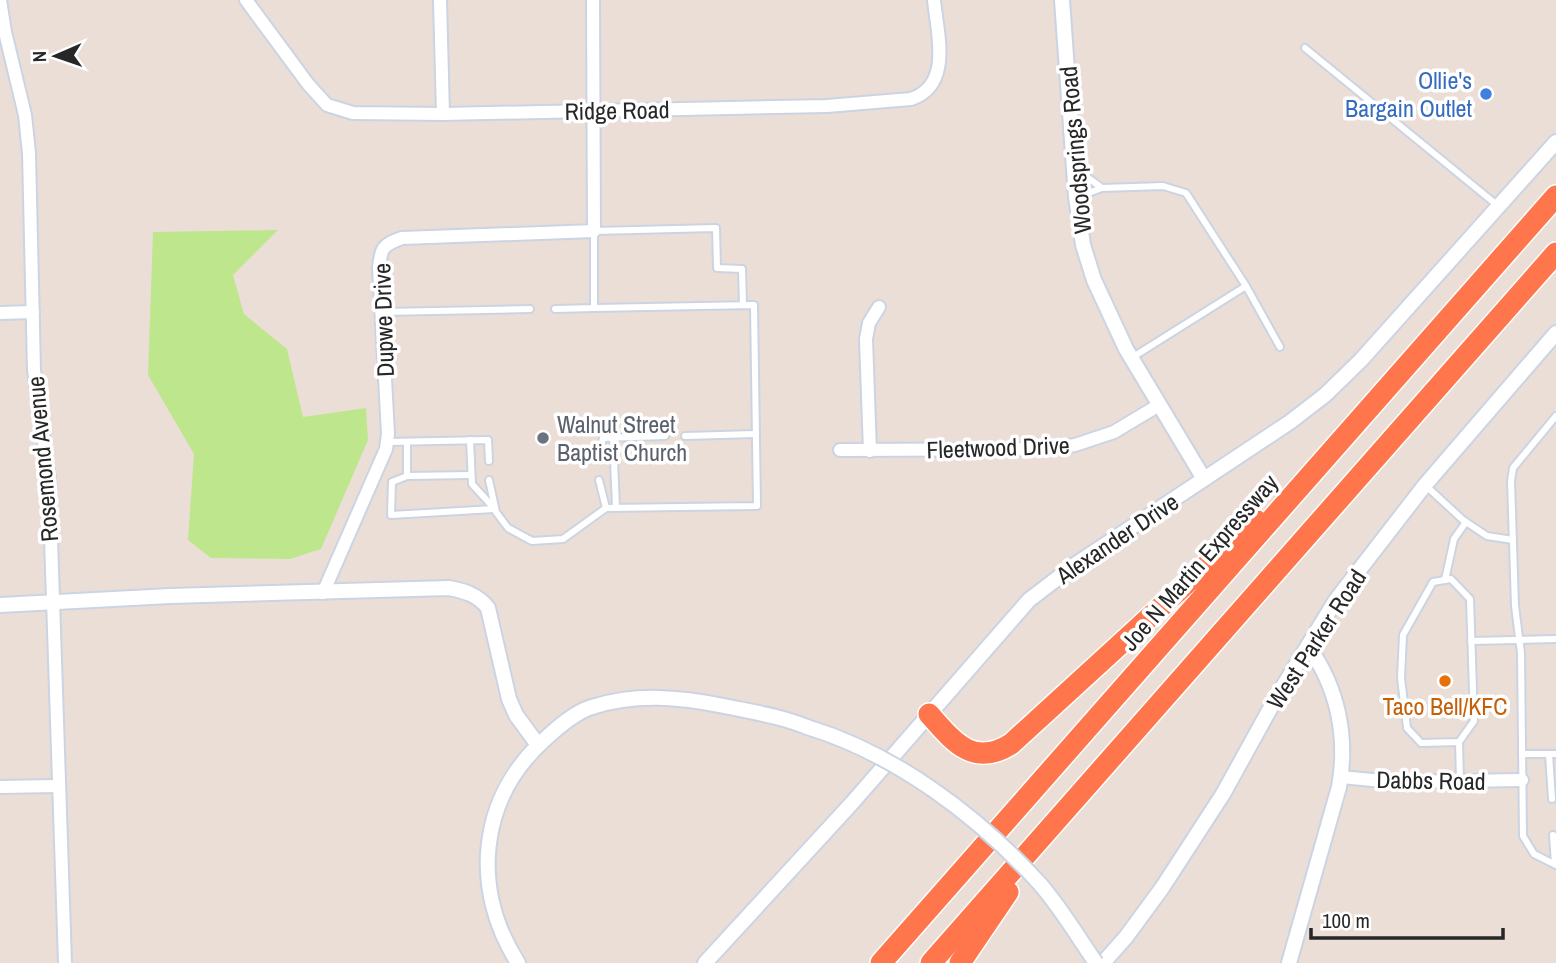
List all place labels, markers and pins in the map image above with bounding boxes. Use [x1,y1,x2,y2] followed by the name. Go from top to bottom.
[1345,64,1473,124] place label: Ollie's Bargain Outlet
[1478,86,1494,102] marker: Ollie's Bargain Outlet
[557,408,687,468] place label: Walnut Street Baptist Church
[535,430,551,446] marker: Walnut Street Baptist Church
[1437,673,1453,689] marker: Taco Bell/KFC
[1382,690,1508,722] place label: Taco Bell/KFC

